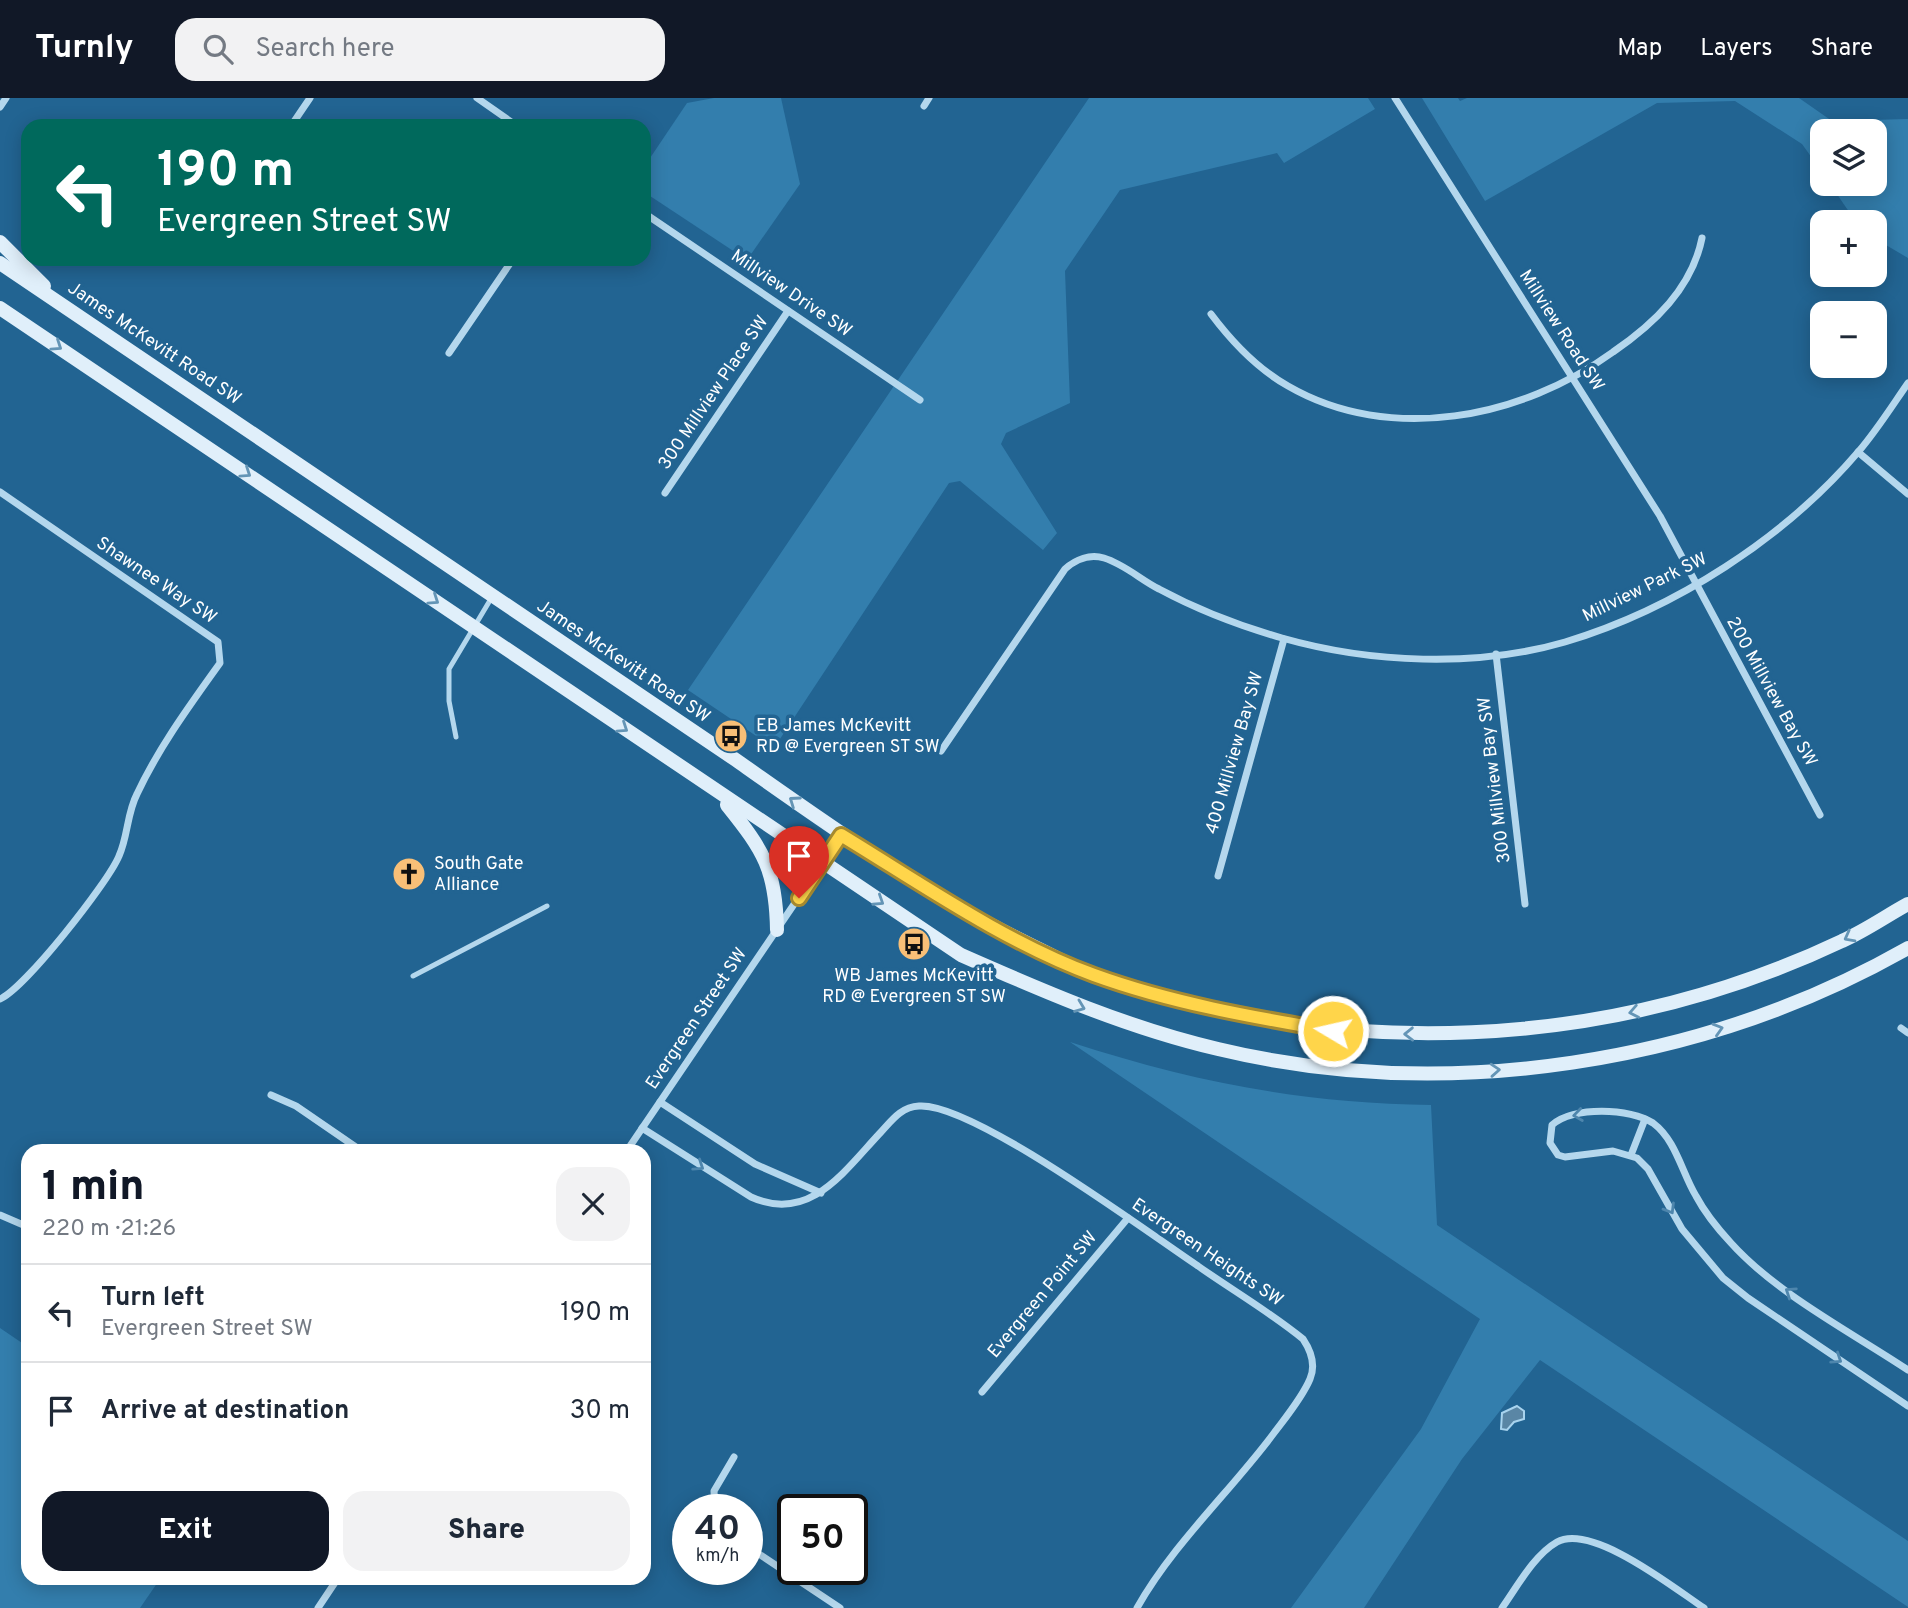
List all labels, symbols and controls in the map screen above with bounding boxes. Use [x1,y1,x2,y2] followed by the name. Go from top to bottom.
[175,18,665,81] search box
[35,28,133,70] text: Turnly
[199,30,237,68] icon: search
[255,33,394,66] text: Search here
[1617,34,1662,64] text: Map
[1700,34,1772,64] text: Layers
[1810,34,1873,64] text: Share
[1810,119,1887,378] map controls
[1810,119,1887,196] button: layers
[157,142,294,204] text: 190 m
[42,147,133,238] icon: left
[157,203,452,243] text: Evergreen Street SW
[1810,210,1887,287] button: +
[726,245,856,343] street label: Millview Drive SW
[1513,266,1609,396] street label: Millview Road SW
[63,277,245,411] street label: James McKevitt Road SW
[1810,301,1887,378] button: −
[654,311,774,475] street label: 300 Millview Place SW
[49,338,62,351] one-way arrow
[238,465,251,478] one-way arrow
[91,532,221,630] street label: Shawnee Way SW
[1579,548,1711,628] street label: Millview Park SW
[427,592,440,605] one-way arrow
[532,595,714,729] street label: James McKevitt Road SW
[1720,613,1822,771] street label: 200 Millview Bay SW
[1201,669,1269,837] street label: 400 Millview Bay SW
[1473,696,1517,864] street label: 300 Millview Bay SW
[756,715,940,759] place label: EB James McKevitt RD @ Evergreen ST SW
[712,717,750,755] bus stop icon: EB James McKevitt RD @ Evergreen ST SW
[615,720,628,733] one-way arrow
[790,797,802,809] one-way arrow
[769,826,829,898] pin
[780,837,818,875] icon: arrive
[434,853,523,897] place label: South Gate Alliance
[390,855,428,893] church icon: South Gate Alliance
[871,893,884,906] one-way arrow
[895,925,933,963] bus stop icon: WB James McKevitt RD @ Evergreen ST SW
[1843,929,1856,943] one-way arrow
[641,944,753,1094] street label: Evergreen Street SW
[822,965,1006,1009] place label: WB James McKevitt RD @ Evergreen ST SW
[1296,994,1370,1068] position arrow
[1073,998,1085,1012] one-way arrow
[1628,1004,1640,1019] one-way arrow
[1712,1022,1724,1037] one-way arrow
[1403,1026,1413,1042] one-way arrow
[1490,1063,1501,1078] one-way arrow
[1572,1108,1584,1123] one-way arrow
[691,1158,704,1170] one-way arrow
[42,1162,145,1215] text: 1 min
[556,1167,630,1241] button: close
[1127,1194,1287,1312] street label: Evergreen Heights SW
[1661,1201,1674,1214] one-way arrow
[42,1215,176,1244] text: 220 m · 21:26
[983,1227,1103,1363] street label: Evergreen Point SW
[101,1282,205,1315] text: Turn left
[1785,1287,1798,1300] one-way arrow
[42,1294,80,1332] icon: left
[560,1297,630,1330] text: 190 m
[101,1315,313,1344] text: Evergreen Street SW
[1829,1351,1842,1363] one-way arrow
[42,1392,80,1430] icon: arrive
[101,1395,349,1428] text: Arrive at destination
[570,1395,630,1428] text: 30 m
[42,1491,329,1571] button: Exit
[343,1491,630,1571] button: Share
[777,1494,868,1585] speed limit sign: 50
[695,1508,740,1552] text: 40
[696,1545,739,1568] text: km/h

